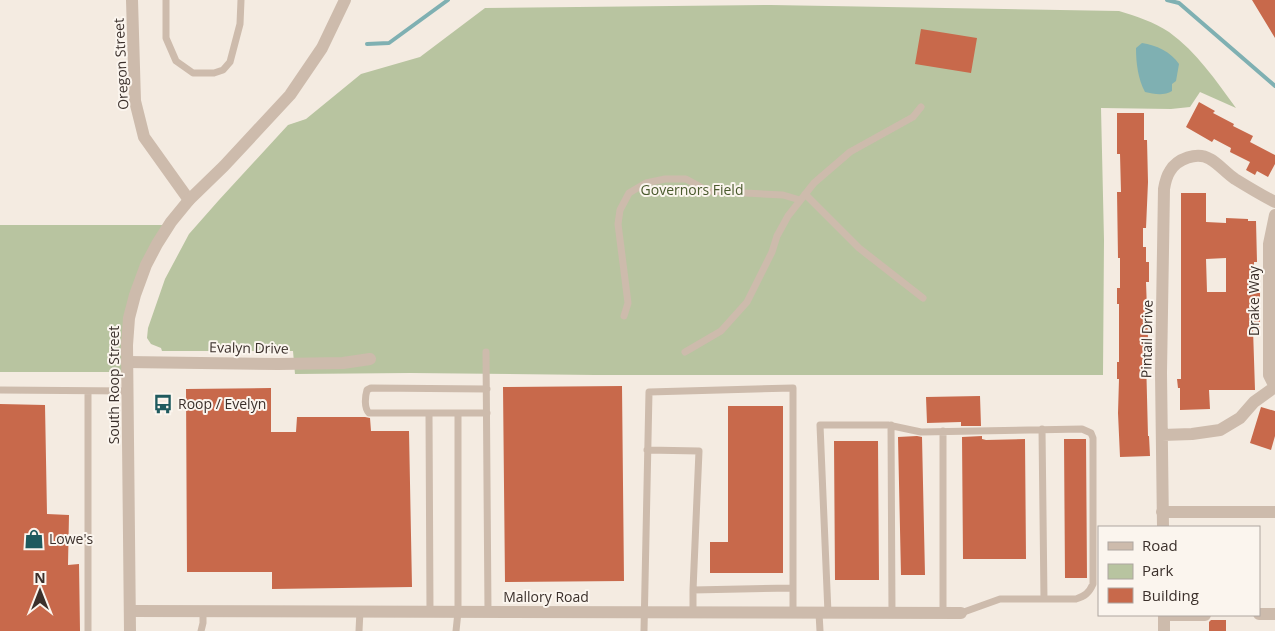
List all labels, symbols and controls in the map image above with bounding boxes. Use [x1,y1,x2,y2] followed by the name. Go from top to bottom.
[109,18,132,110] street label: Oregon Street
[641,180,743,199] park label: Governors Field
[1244,265,1263,336] street label: Drake Way
[1136,300,1157,378] street label: Pintail Drive
[104,326,123,444] street label: South Roop Street
[209,337,289,358] street label: Evalyn Drive
[152,393,174,415] bus stop icon: Roop / Evelyn
[178,394,266,413] place label: Roop / Evelyn
[1098,526,1260,616] legend
[23,528,45,550] shop icon: Lowe's
[49,529,94,548] place label: Lowe's
[1142,535,1178,555] text: Road
[1142,560,1173,580] text: Park
[15,566,65,616] north arrow
[34,568,46,587] text: N
[1142,585,1199,605] text: Building
[503,587,589,606] street label: Mallory Road

